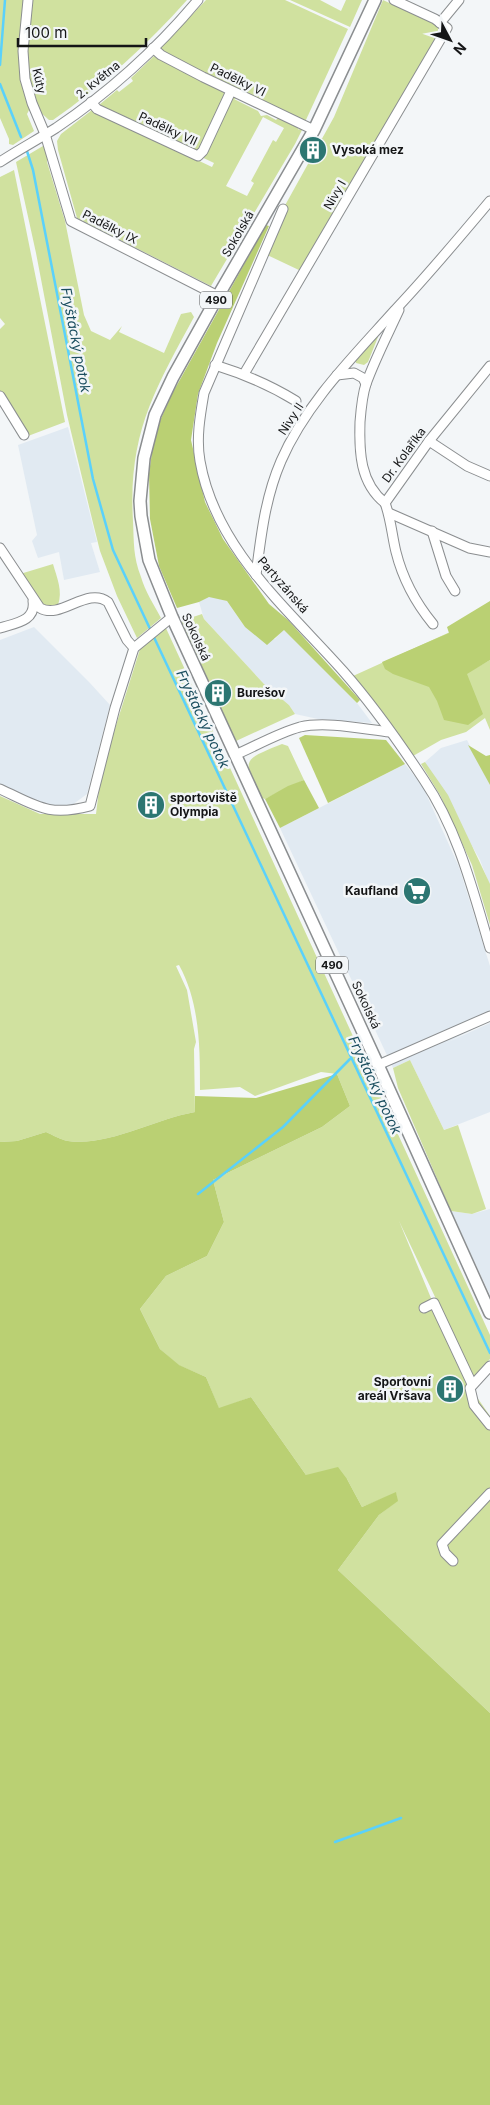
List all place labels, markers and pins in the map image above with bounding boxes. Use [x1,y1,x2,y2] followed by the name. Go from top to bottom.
[298,135,328,165] building icon: Vysoká mez
[332,142,404,157] place label: Vysoká mez
[203,678,233,708] building icon: Burešov
[237,685,285,700] place label: Burešov
[136,790,166,820] building icon: sportoviště Olympia
[170,790,237,819] place label: sportoviště Olympia
[402,876,432,906] supermarket icon: Kaufland
[345,883,398,898] place label: Kaufland
[358,1374,432,1403] place label: Sportovní areál Vršava
[435,1374,465,1404] building icon: Sportovní areál Vršava

